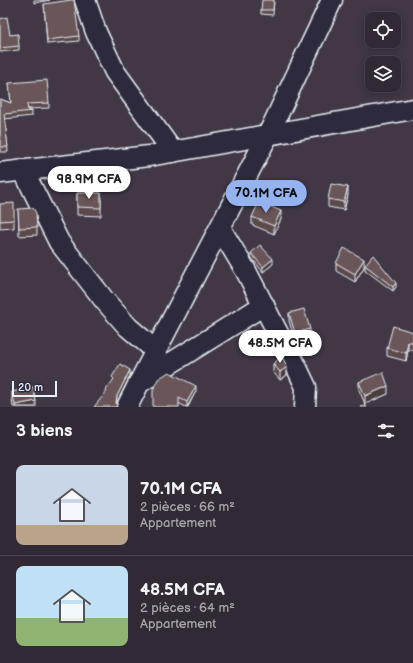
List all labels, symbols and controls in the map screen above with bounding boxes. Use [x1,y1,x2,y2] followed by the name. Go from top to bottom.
[365,12,401,92] map controls
[365,12,401,48] button: locate
[365,56,401,92] button: layers
[43,166,135,200] pin: 98.9M CFA
[57,171,121,187] text: 98.9M CFA
[220,180,312,214] pin: 70.1M CFA
[235,185,297,201] text: 70.1M CFA
[234,330,326,364] pin: 48.5M CFA
[248,335,312,351] text: 48.5M CFA
[12,379,57,398] scale bar
[18,381,43,394] text: 20 m
[375,420,397,442] icon: filters
[16,421,72,441] text: 3 biens
[140,479,222,499] text: 70.1M CFA
[48,481,96,529] icon: home
[140,499,235,515] text: 2 pièces · 66 m²
[140,515,216,531] text: Appartement
[140,580,225,600] text: 48.5M CFA
[48,582,96,630] icon: home
[140,600,235,616] text: 2 pièces · 64 m²
[140,616,216,632] text: Appartement

